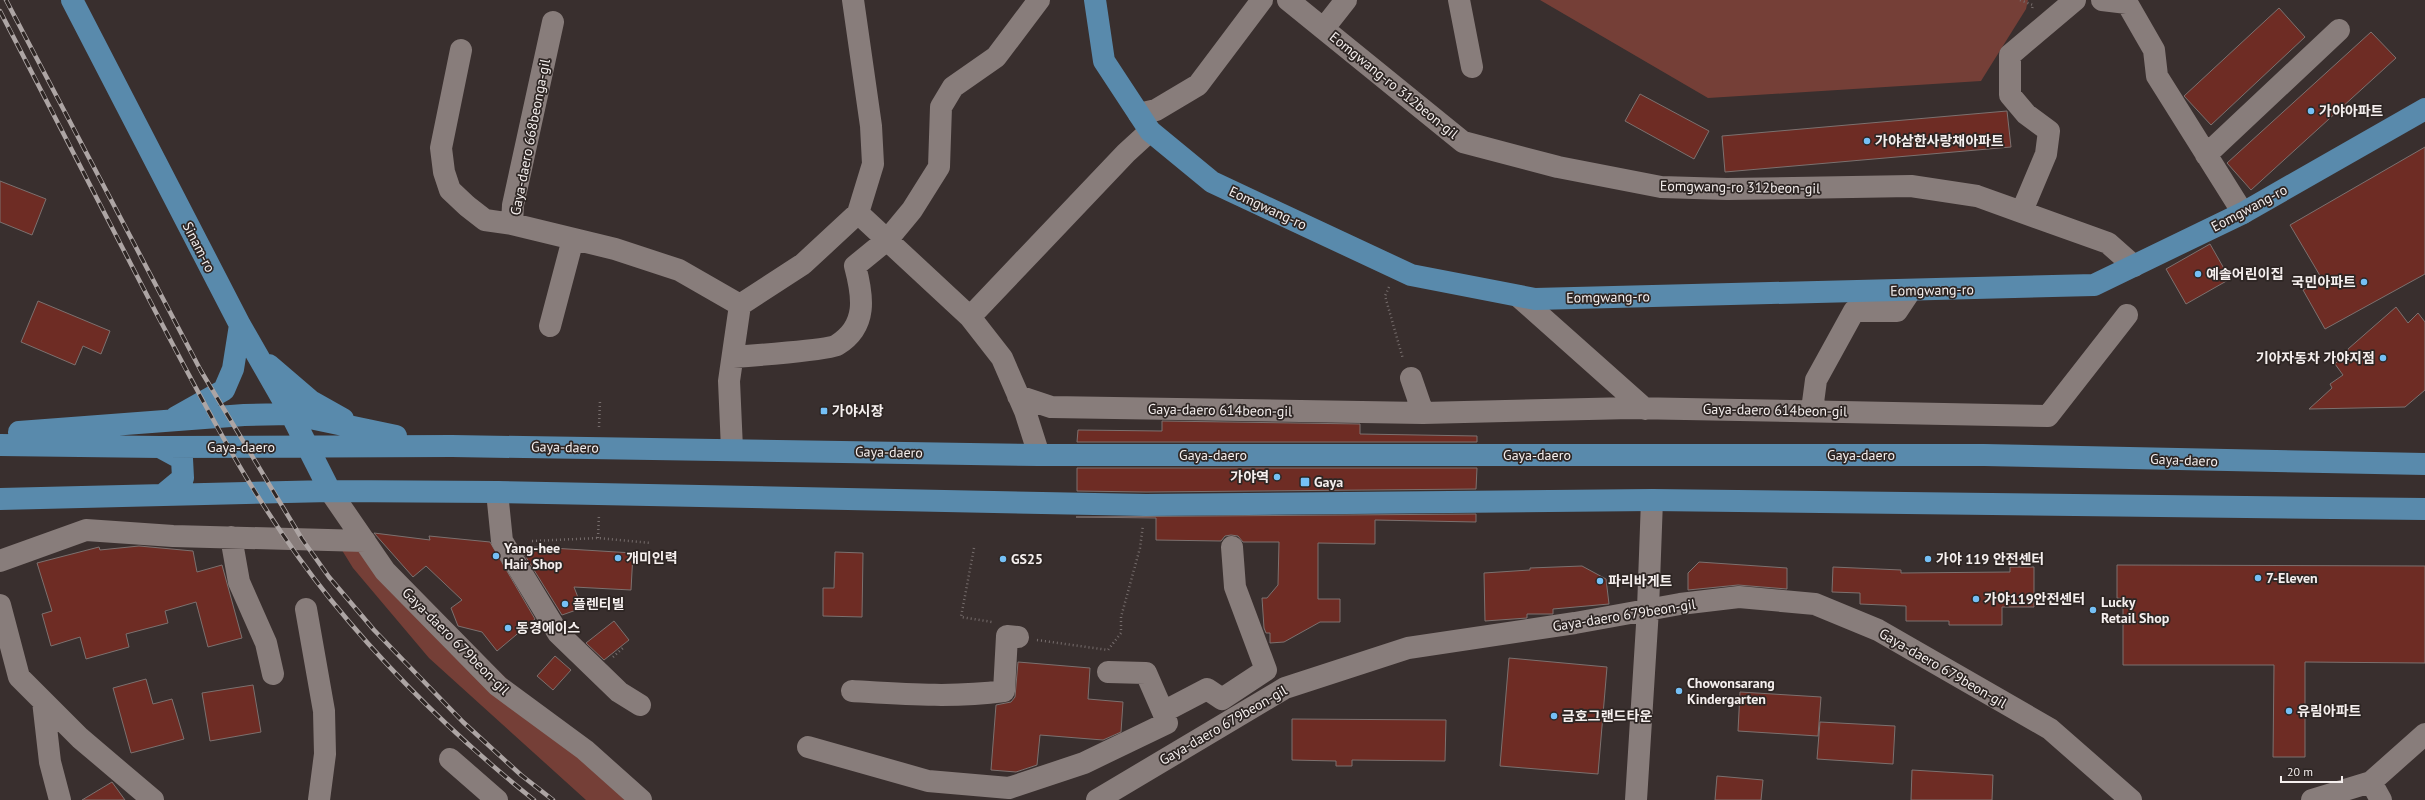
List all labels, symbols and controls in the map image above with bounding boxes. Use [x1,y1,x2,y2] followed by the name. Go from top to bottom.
[1326,28,1462,142] street label: Eomgwang-ro 312beon-gil
[506,57,554,217] street label: Gaya-daero 668beonga-gil
[2319,102,2384,120] place label: 가야아파트
[2306,106,2316,116] marker: 가야아파트
[1875,132,2004,150] place label: 가야삼한사랑채아파트
[1862,136,1872,146] marker: 가야삼한사랑채아파트
[1660,177,1820,197] street label: Eomgwang-ro 312beon-gil
[2208,180,2290,236] street label: Eomgwang-ro
[1226,182,1310,234] street label: Eomgwang-ro
[179,219,219,275] street label: Sinam-ro
[2206,265,2283,283] place label: 예솔어린이집
[2193,269,2203,279] marker: 예솔어린이집
[2292,273,2356,291] place label: 국민아파트
[2359,277,2369,287] marker: 국민아파트
[1890,280,1974,300] street label: Eomgwang-ro
[1566,287,1650,307] street label: Eomgwang-ro
[2256,349,2375,367] place label: 기아자동차 가야지점
[2378,353,2388,363] marker: 기아자동차 가야지점
[1148,400,1292,420] street label: Gaya-daero 614beon-gil
[1703,400,1847,420] street label: Gaya-daero 614beon-gil
[832,402,884,420] place label: 가야시장
[819,406,829,416] marker: 가야시장
[531,437,599,457] street label: Gaya-daero
[207,438,275,456] street label: Gaya-daero
[855,442,923,462] street label: Gaya-daero
[1179,446,1247,464] street label: Gaya-daero
[1503,446,1571,464] street label: Gaya-daero
[1827,446,1895,464] street label: Gaya-daero
[2150,450,2218,470] street label: Gaya-daero
[1230,468,1269,486] place label: 가야역
[1272,472,1282,482] marker: 가야역
[1314,473,1343,491] place label: Gaya
[1299,476,1311,488] marker: Gaya
[503,539,563,573] place label: Yang-hee Hair Shop
[626,549,678,567] place label: 개미인력
[1011,550,1043,568] place label: GS25
[1936,550,2044,568] place label: 가야 119 안전센터
[491,551,501,561] marker: Yang-hee Hair Shop
[613,553,623,563] marker: 개미인력
[998,554,1008,564] marker: GS25
[1923,554,1933,564] marker: 가야 119 안전센터
[2266,569,2318,587] place label: 7-Eleven
[1608,572,1673,590] place label: 파리바게트
[2253,573,2263,583] marker: 7-Eleven
[1595,576,1605,586] marker: 파리바게트
[399,584,513,698] street label: Gaya-daero 679beon-gil
[1984,590,2085,608] place label: 가야119안전센터
[2101,593,2170,627] place label: Lucky Retail Shop
[1971,594,1981,604] marker: 가야119안전센터
[573,595,625,613] place label: 플렌티빌
[1551,595,1697,635] street label: Gaya-daero 679beon-gil
[560,599,570,609] marker: 플렌티빌
[2088,605,2098,615] marker: Lucky Retail Shop
[516,619,581,637] place label: 동경에이스
[503,623,513,633] marker: 동경에이스
[1876,624,2010,712] street label: Gaya-daero 679beon-gil
[1687,674,1775,708] place label: Chowonsarang Kindergarten
[1156,681,1290,769] street label: Gaya-daero 679beon-gil
[1674,686,1684,696] marker: Chowonsarang Kindergarten
[2297,702,2362,720] place label: 유림아파트
[2284,706,2294,716] marker: 유림아파트
[1562,707,1652,725] place label: 금호그랜드타운
[1549,711,1559,721] marker: 금호그랜드타운
[2281,758,2342,784] scale bar
[2287,764,2313,779] text: 20 m

